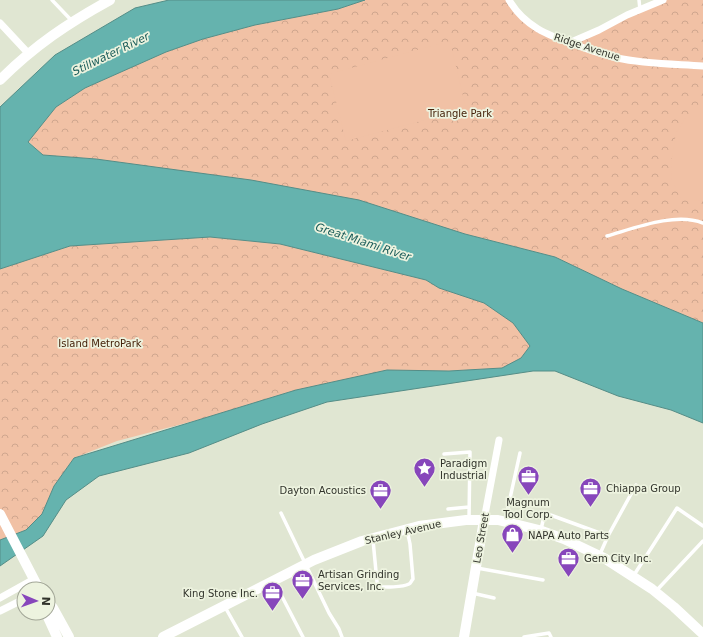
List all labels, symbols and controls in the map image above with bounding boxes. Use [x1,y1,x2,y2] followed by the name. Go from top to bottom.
[70,29,153,78] water label: Stillwater River
[553,31,621,63] street label: Ridge Avenue
[427,108,492,119] park label: Triangle Park
[314,220,414,264] water label: Great Miami River
[58,338,142,349] park label: Island MetroPark
[412,456,438,489] place icon: Paradigm Industrial
[440,458,487,481] place label: Paradigm Industrial
[515,463,541,496] office icon: Magnum Tool Corp.
[577,475,603,508] office icon: Chiappa Group
[368,477,394,510] office icon: Dayton Acoustics
[606,483,681,494] place label: Chiappa Group
[279,485,366,496] place label: Dayton Acoustics
[502,497,553,520] place label: Magnum Tool Corp.
[471,512,491,564] street label: Leo Street
[364,518,442,546] street label: Stanley Avenue
[499,522,525,555] shop icon: NAPA Auto Parts
[528,530,609,541] place label: NAPA Auto Parts
[555,545,581,578] office icon: Gem City Inc.
[584,553,652,564] place label: Gem City Inc.
[289,567,315,600] office icon: Artisan Grinding Services, Inc.
[318,569,399,592] place label: Artisan Grinding Services, Inc.
[260,580,286,613] office icon: King Stone Inc.
[16,581,56,621] north arrow
[183,588,258,599] place label: King Stone Inc.
[39,596,52,606] text: N

